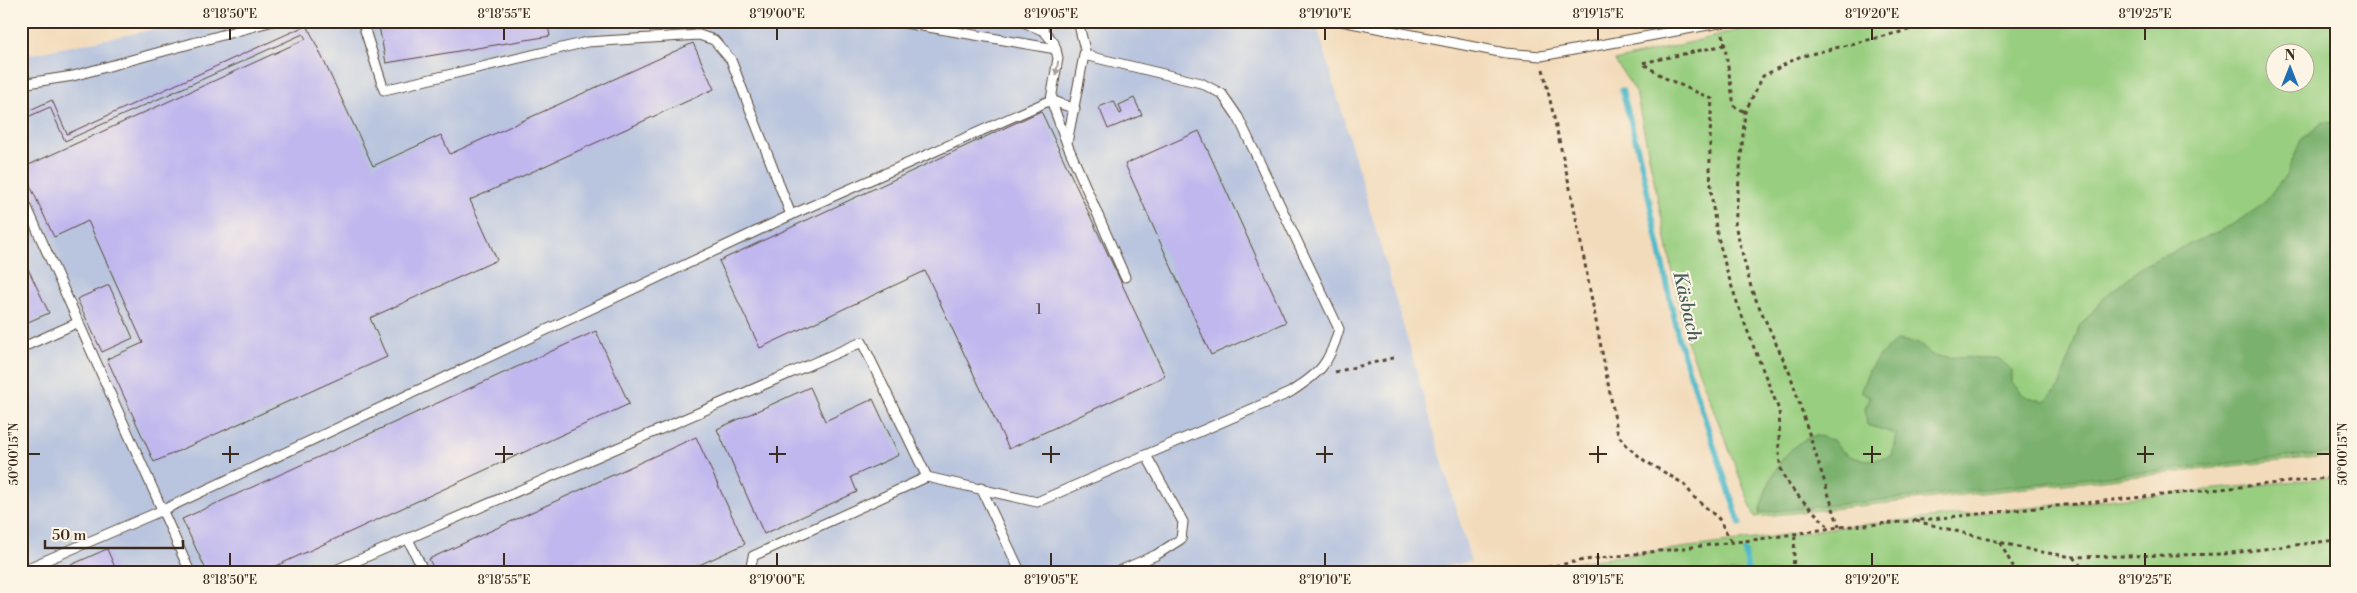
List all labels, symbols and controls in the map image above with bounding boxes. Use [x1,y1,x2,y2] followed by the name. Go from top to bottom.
[203,7,257,22] text: 8°18'50"E
[478,7,530,22] text: 8°18'55"E
[749,7,805,22] text: 8°19'00"E
[1024,7,1078,22] text: 8°19'05"E
[1299,7,1351,22] text: 8°19'10"E
[1572,7,1624,22] text: 8°19'15"E
[1845,7,1899,22] text: 8°19'20"E
[2119,7,2171,22] text: 8°19'25"E
[2264,42,2314,92] north arrow
[2284,47,2296,65] text: N
[1052,60,1060,76] one-way arrow
[1667,269,1707,344] water label: Käsbach
[1036,300,1043,319] house number: 1
[7,422,22,485] text: 50°00'15"N
[2336,422,2351,485] text: 50°00'15"N
[45,518,182,550] scale bar
[52,526,86,545] text: 50 m
[203,573,257,588] text: 8°18'50"E
[478,573,530,588] text: 8°18'55"E
[749,573,805,588] text: 8°19'00"E
[1024,573,1078,588] text: 8°19'05"E
[1299,573,1351,588] text: 8°19'10"E
[1572,573,1624,588] text: 8°19'15"E
[1845,573,1899,588] text: 8°19'20"E
[2119,573,2171,588] text: 8°19'25"E

